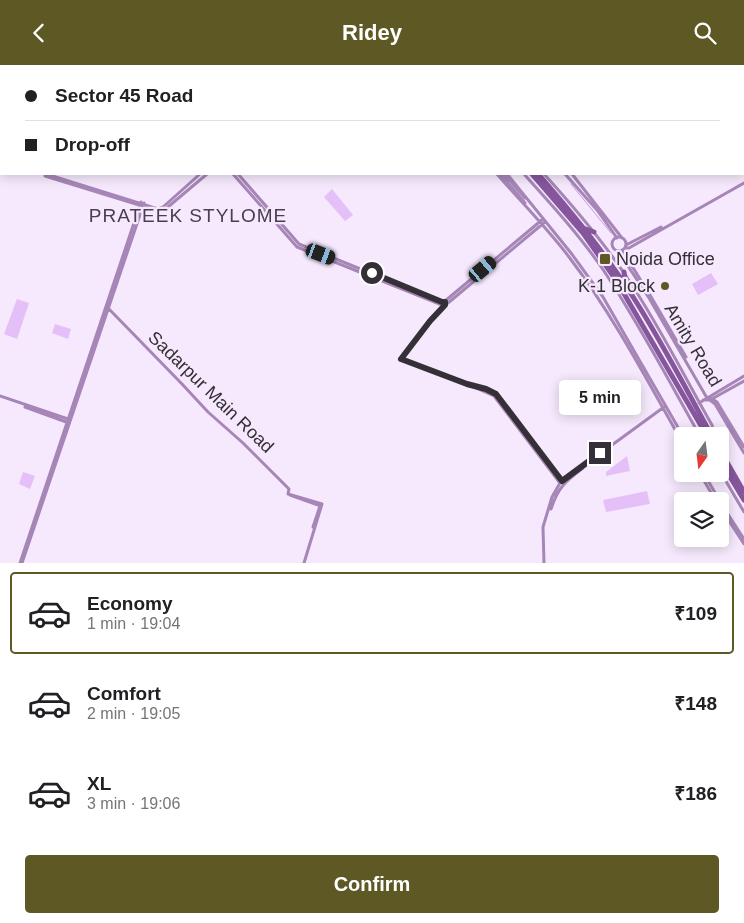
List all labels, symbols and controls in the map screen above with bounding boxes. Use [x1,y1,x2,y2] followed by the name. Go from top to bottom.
[25,19,53,47] icon: back
[691,19,719,47] icon: search
[342,20,402,45] text: Ridey
[55,85,193,106] text: Sector 45 Road
[55,134,130,155] text: Drop-off
[89,205,287,226] district label: PRATEEK STYLOME
[304,242,337,266] car
[616,249,715,269] place label: Noida Office
[598,252,612,266] marker: Noida Office
[466,254,499,284] car
[361,262,383,284] route start
[578,276,656,296] place label: K-1 Block
[659,280,671,292] marker: K-1 Block
[660,300,726,390] street label: Amity Road
[144,327,278,457] street label: Sadarpur Main Road
[559,381,641,415] callout: 5 min
[579,389,621,406] text: 5 min
[674,427,729,483] north arrow
[674,427,729,547] map controls
[589,442,611,464] route end
[674,492,729,547] button: layers
[27,591,72,636] icon: car
[87,593,173,614] text: Economy
[674,603,717,624] text: ₹109
[87,615,180,632] text: 1 min · 19:04
[27,681,72,726] icon: car
[87,683,161,704] text: Comfort
[674,693,717,714] text: ₹148
[87,705,180,722] text: 2 min · 19:05
[27,771,72,816] icon: car
[87,773,111,794] text: XL
[674,783,717,804] text: ₹186
[87,795,180,812] text: 3 min · 19:06
[25,855,719,913] button: Confirm

